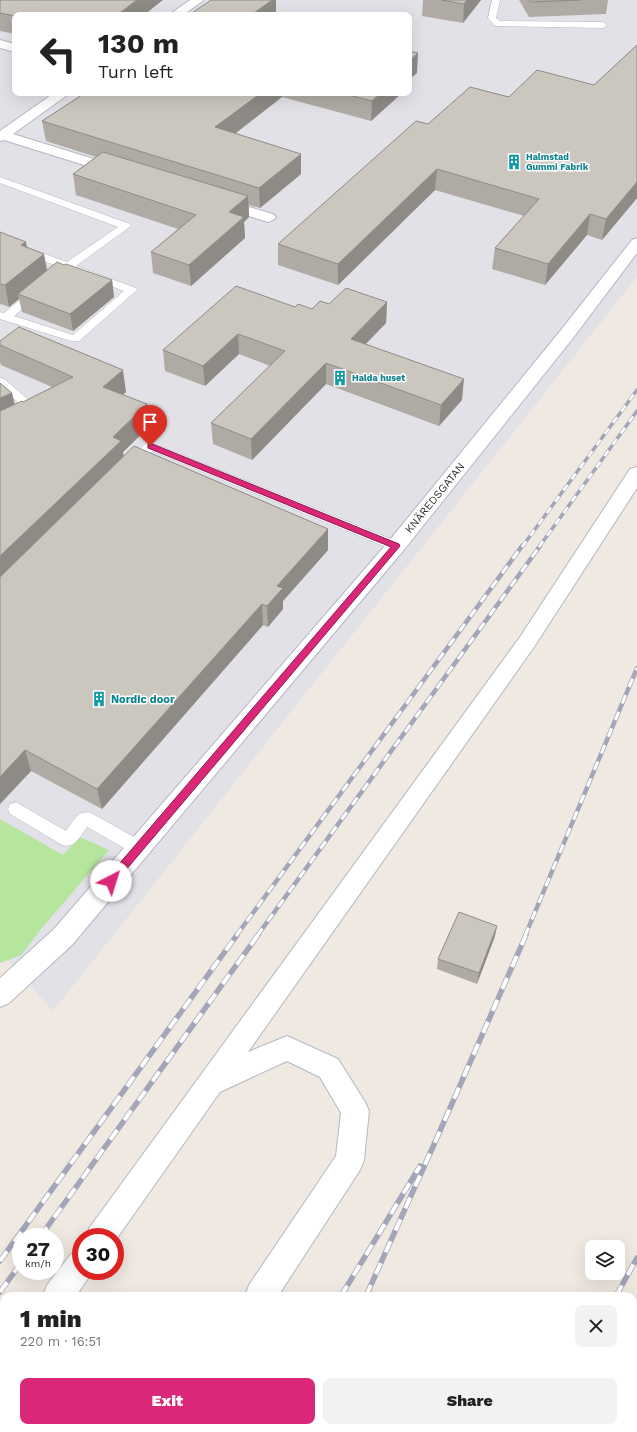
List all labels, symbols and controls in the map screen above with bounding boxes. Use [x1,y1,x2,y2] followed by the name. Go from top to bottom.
[98,27,179,60] text: 130 m
[32,28,84,80] icon: left
[98,61,173,82] text: Turn left
[526,152,589,172] place label: Halmstad Gummi Fabrik
[505,153,523,171] building icon: Halmstad Gummi Fabrik
[331,369,349,387] building icon: Halda huset
[352,373,405,383] place label: Halda huset
[133,405,167,446] pin
[139,411,161,433] icon: arrive
[402,459,467,536] street label: KNÄREDSGATAN
[90,690,108,708] building icon: Nordic door
[111,693,175,706] place label: Nordic door
[90,860,132,902] position arrow
[72,1228,124,1280] speed limit sign: 30
[26,1237,50,1261] text: 27
[585,1240,625,1280] map controls
[585,1240,625,1280] button: layers
[25,1258,51,1269] text: km/h
[20,1305,82,1333] text: 1 min
[575,1305,617,1347] button: close
[20,1334,101,1349] text: 220 m · 16:51
[20,1378,315,1424] button: Exit
[323,1378,617,1424] button: Share

